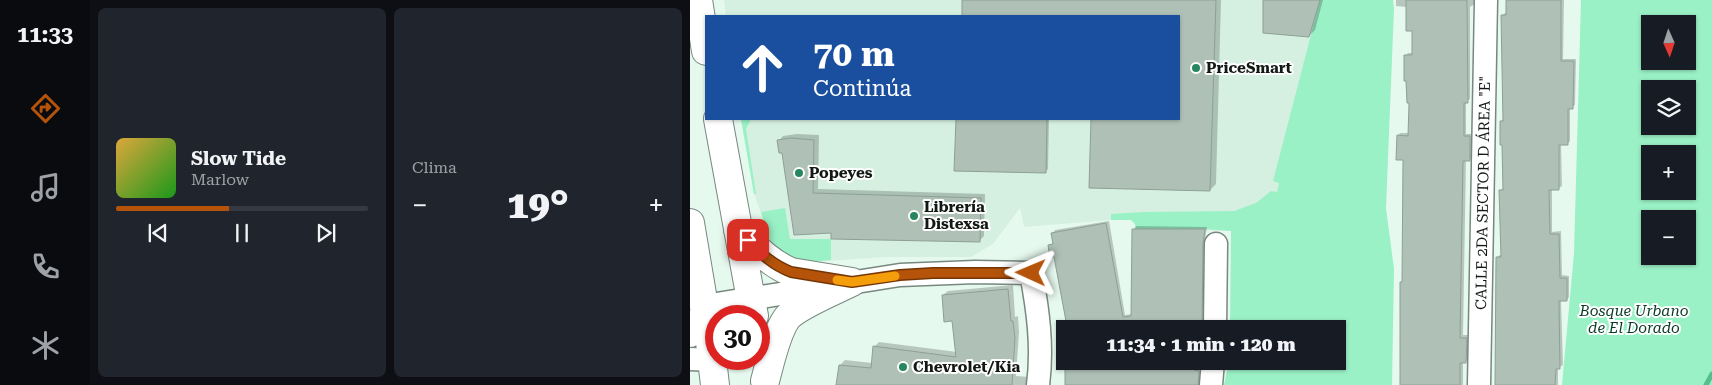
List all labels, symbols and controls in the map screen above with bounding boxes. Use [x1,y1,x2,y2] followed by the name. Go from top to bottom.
[1641,15,1696,70] north arrow
[1641,15,1696,265] map controls
[17,22,73,47] text: 11:33
[813,34,895,75] text: 70 m
[730,35,795,100] icon: ahead
[1206,59,1292,77] place label: PriceSmart
[1190,62,1202,74] marker: PriceSmart
[813,76,911,101] text: Continúa
[1472,76,1494,310] street label: CALLE 2DA SECTOR D ÁREA "E"
[1641,80,1696,135] button: layers
[28,91,63,126] icon: directions
[1641,145,1696,200] button: +
[191,147,286,170] text: Slow Tide
[412,158,457,177] text: Clima
[809,164,873,182] place label: Popeyes
[793,167,805,179] marker: Popeyes
[28,170,63,205] icon: music
[191,170,249,189] text: Marlow
[507,183,569,227] text: 19°
[412,189,428,222] text: −
[648,189,664,222] text: +
[924,198,989,233] place label: Librería Distexsa
[908,210,920,222] marker: Librería Distexsa
[1641,210,1696,265] button: −
[144,219,172,247] icon: previous
[228,219,256,247] icon: pause
[312,219,340,247] icon: next
[727,219,769,261] pin
[734,226,762,254] icon: arrive
[1004,246,1056,298] position arrow
[28,249,63,284] icon: phone
[1579,302,1689,337] park label: Bosque Urbano de El Dorado
[705,305,770,370] speed limit sign: 30
[28,328,63,363] icon: climate
[1106,333,1296,356] text: 11:34 · 1 min · 120 m
[913,358,1020,376] place label: Chevrolet/Kia
[897,361,909,373] marker: Chevrolet/Kia

